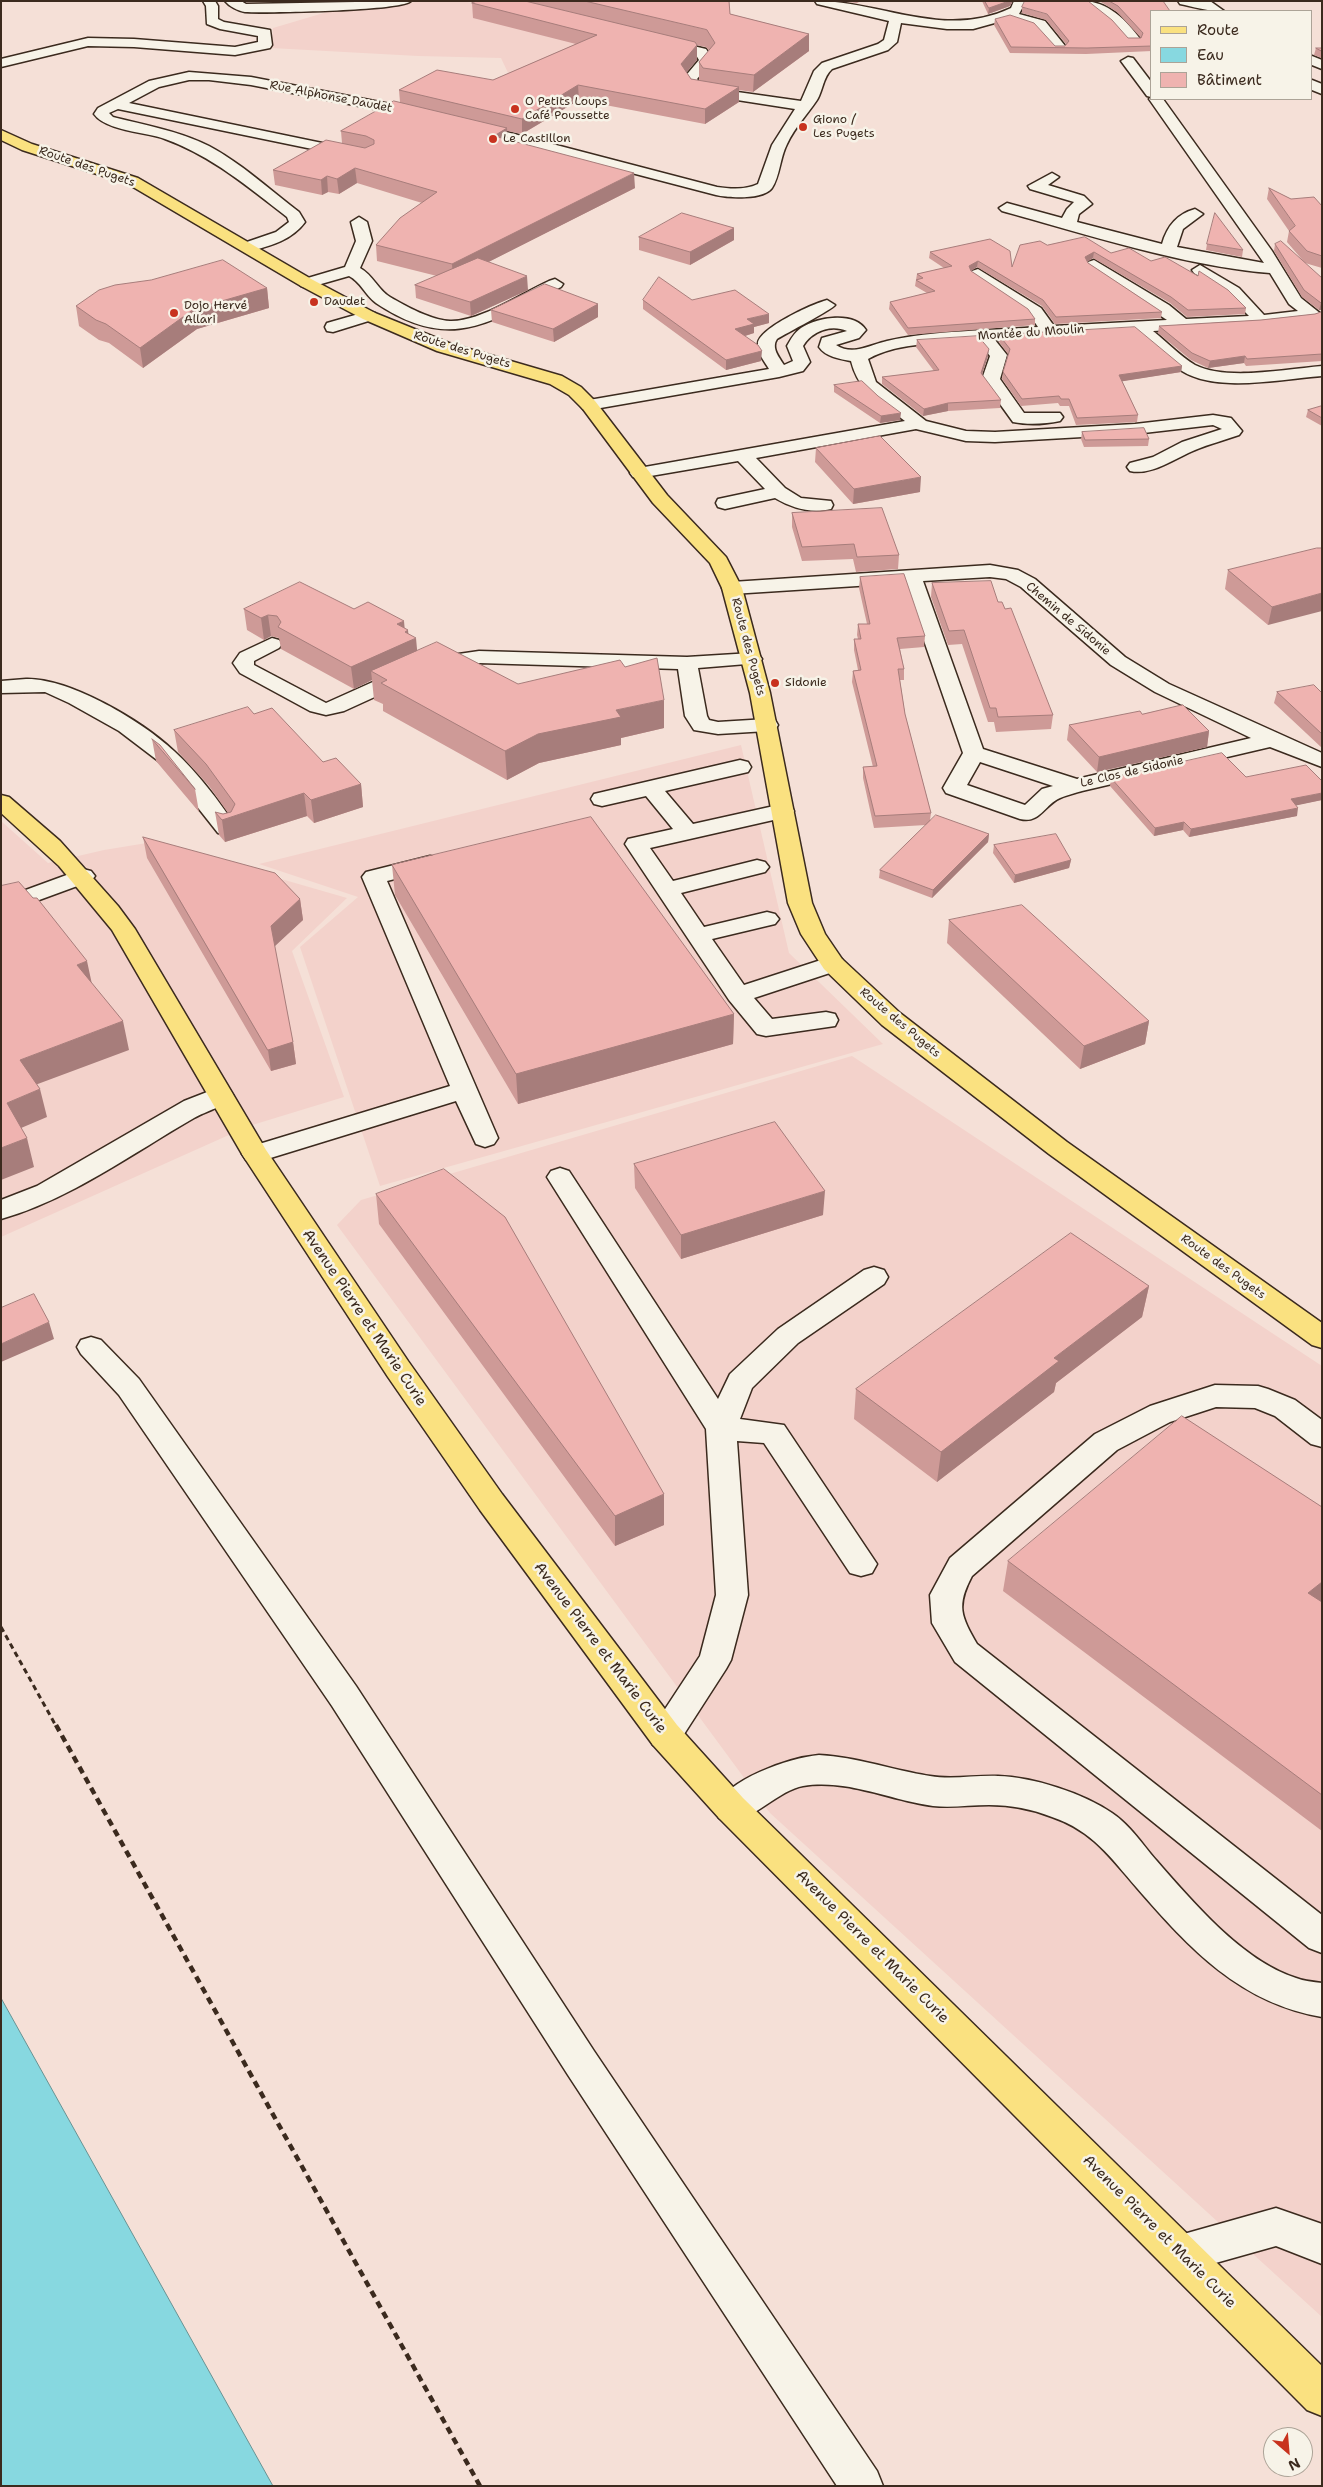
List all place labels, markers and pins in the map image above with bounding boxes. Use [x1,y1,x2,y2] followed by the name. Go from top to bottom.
[525,95,610,123] place label: O Petits Loups Café Poussette
[509,103,521,115] marker: O Petits Loups Café Poussette
[813,113,875,141] place label: Giono / Les Pugets
[797,121,809,133] marker: Giono / Les Pugets
[503,132,571,146] place label: Le Castillon
[487,133,499,145] marker: Le Castillon
[324,295,365,309] place label: Daudet
[308,296,320,308] marker: Daudet
[184,299,247,327] place label: Dojo Hervé Allari
[168,307,180,319] marker: Dojo Hervé Allari
[785,676,827,690] place label: Sidonie
[769,677,781,689] marker: Sidonie

